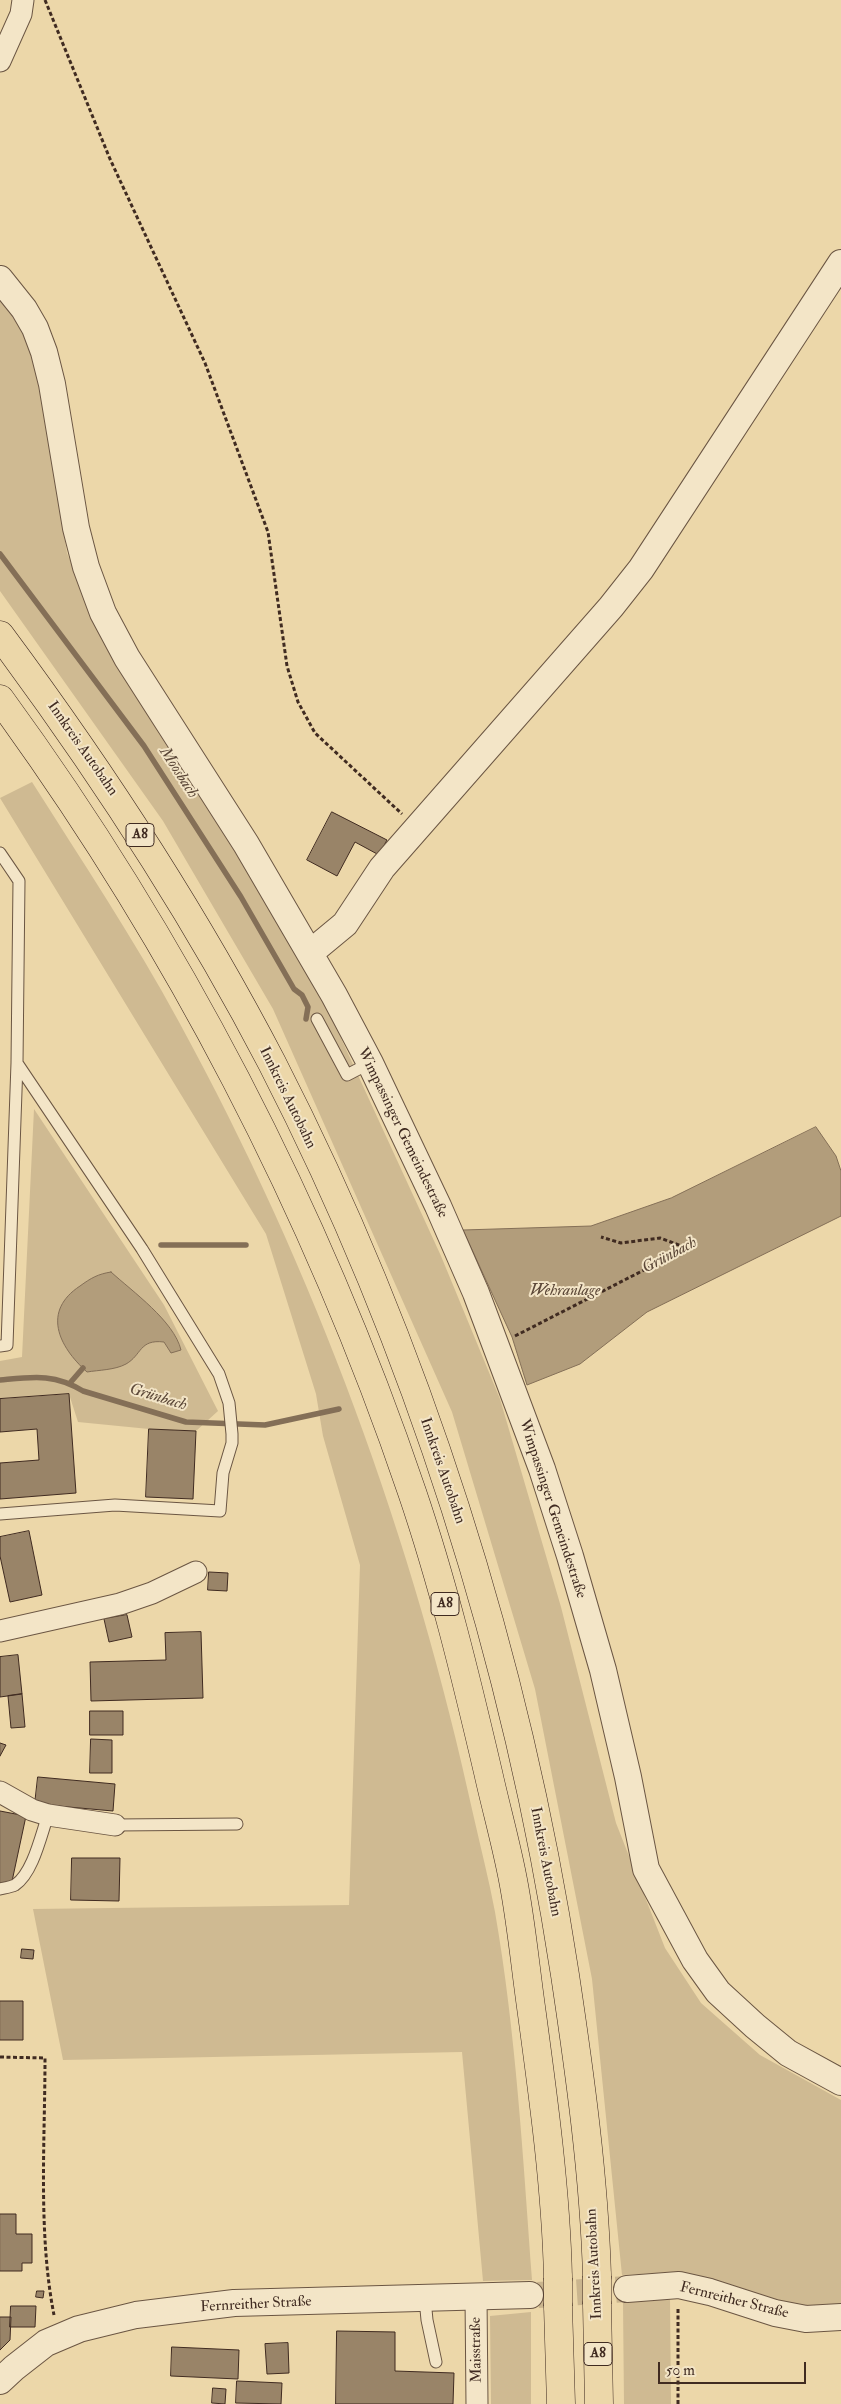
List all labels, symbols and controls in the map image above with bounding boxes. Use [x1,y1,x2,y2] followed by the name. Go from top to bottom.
[43,698,121,800] street label: Innkreis Autobahn
[154,744,202,802] water label: Moosbach
[126,824,154,846] road number: A8
[255,1044,319,1152] street label: Innkreis Autobahn
[353,1045,451,1221] street label: Wimpassinger Gemeindestraße
[639,1234,701,1278] water label: Grünbach
[530,1282,600,1302] water label: Wehranlage
[127,1380,189,1416] water label: Grünbach
[415,1416,469,1526] street label: Innkreis Autobahn
[515,1417,589,1601] street label: Wimpassinger Gemeindestraße
[431,1592,459,1616] road number: A8
[526,1806,564,1918] street label: Innkreis Autobahn
[583,2208,607,2320] street label: Innkreis Autobahn
[678,2279,790,2323] street label: Fernreither Straße
[200,2293,312,2317] street label: Fernreither Straße
[467,2317,487,2383] street label: Maisstraße
[584,2342,612,2366] road number: A8
[661,2352,808,2384] scale bar
[666,2361,695,2380] text: 50 m

